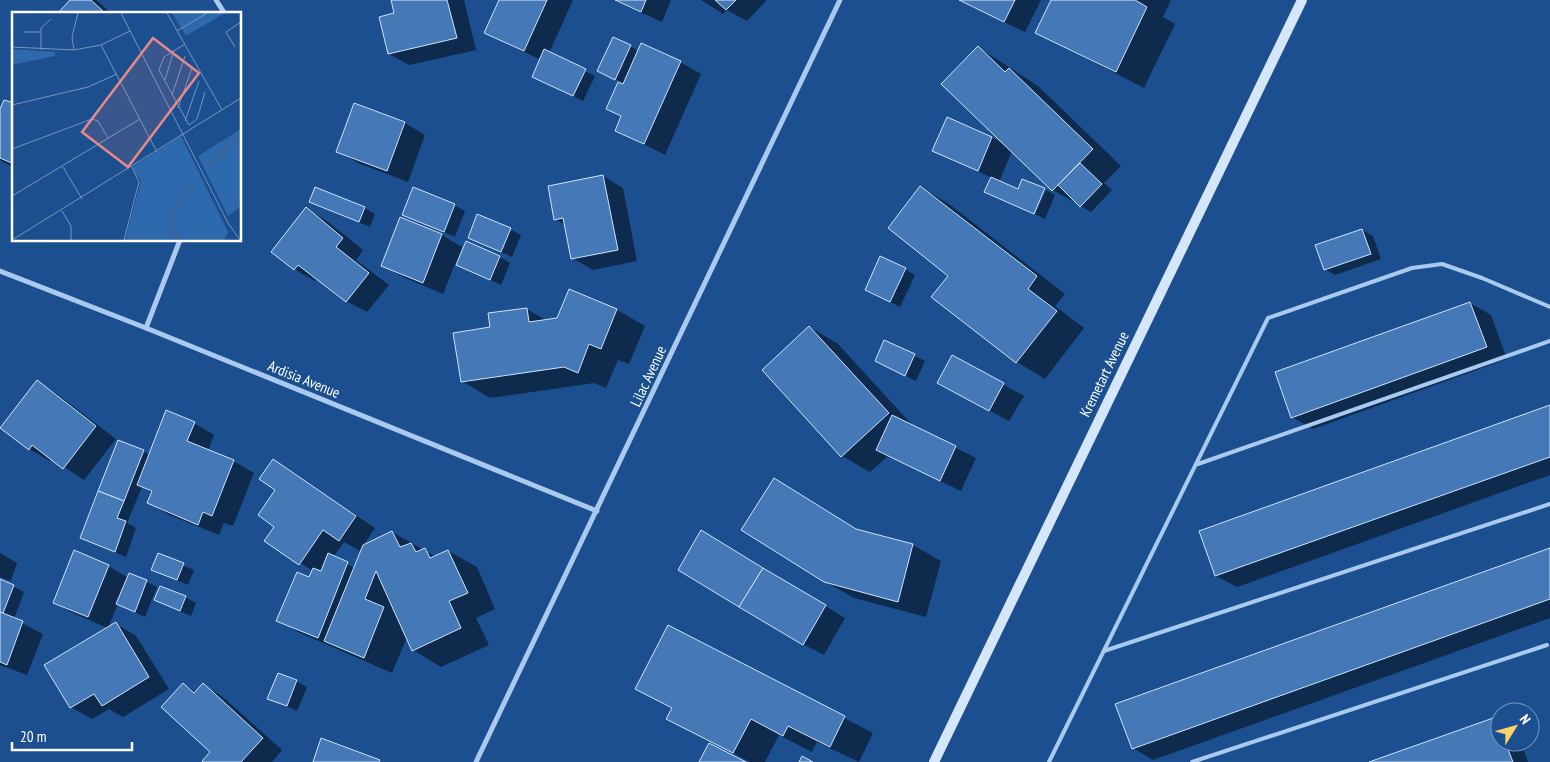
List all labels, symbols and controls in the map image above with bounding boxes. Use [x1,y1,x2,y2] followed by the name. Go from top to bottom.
[12,12,241,241] inset map
[1075,328,1133,420] street label: Kremetart Avenue
[626,343,670,409] street label: Lilac Avenue
[265,356,343,402] street label: Ardisia Avenue
[1490,702,1540,752] north arrow
[1516,711,1535,728] text: N
[12,720,132,752] scale bar
[20,727,46,746] text: 20 m

